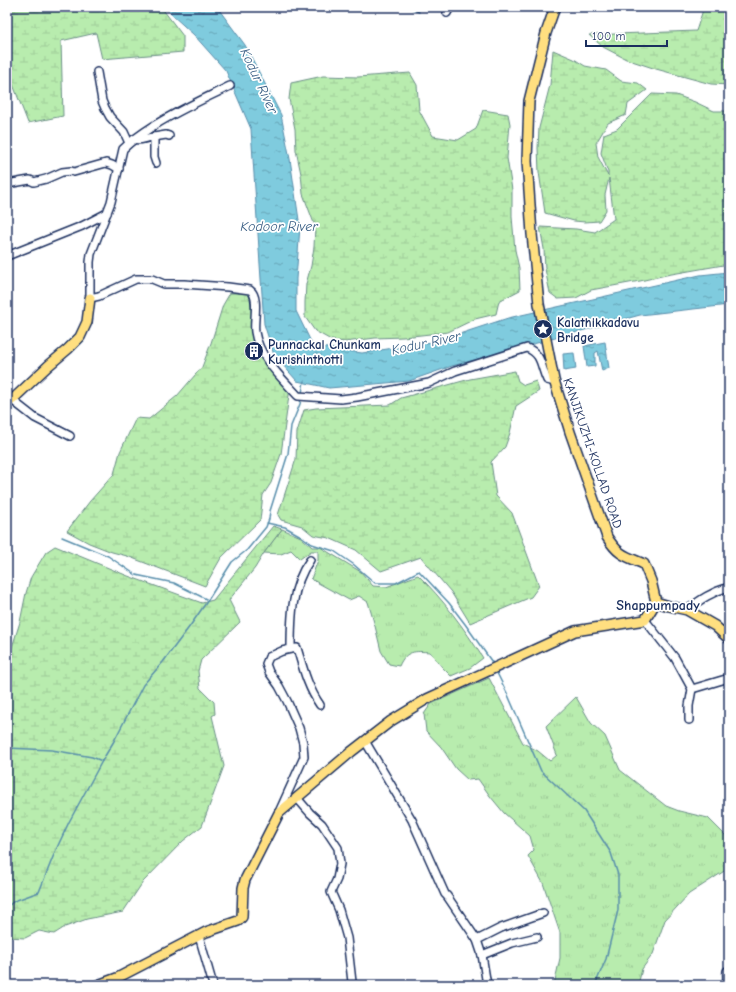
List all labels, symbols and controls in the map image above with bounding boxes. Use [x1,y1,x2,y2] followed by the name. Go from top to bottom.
[586,22,667,48] scale bar
[592,29,625,43] text: 100 m
[236,46,282,118] water label: Kodur River
[240,218,319,235] water label: Kodoor River
[557,315,640,345] place label: Kalathikkadavu Bridge
[532,318,554,340] place icon: Kalathikkadavu Bridge
[390,327,463,359] water label: Kodur River
[268,337,381,367] place label: Punnackal Chunkam Kurishinthotti
[243,340,265,362] building icon: Punnackal Chunkam Kurishinthotti
[560,376,626,530] street label: KANJIKUZHI-KOLLAD ROAD
[616,597,700,614] district label: Shappumpady

